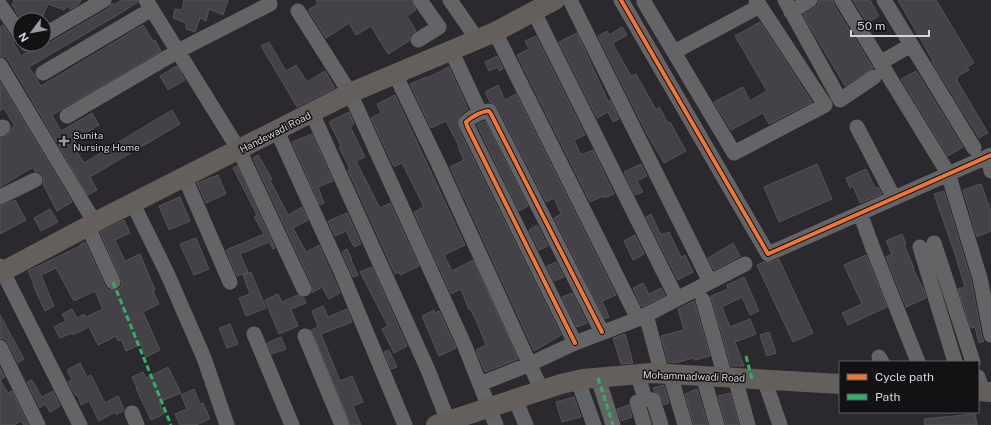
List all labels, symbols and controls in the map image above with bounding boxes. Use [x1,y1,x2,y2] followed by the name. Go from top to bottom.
[12,12,52,52] north arrow
[851,12,929,38] scale bar
[857,19,885,33] text: 50 m
[16,30,31,44] text: N
[237,109,313,155] street label: Handewadi Road
[73,129,140,153] place label: Sunita Nursing Home
[58,135,70,147] marker: Sunita Nursing Home
[839,361,979,413] legend
[643,368,745,384] street label: Mohammadwadi Road
[875,370,934,384] text: Cycle path
[875,390,901,404] text: Path

